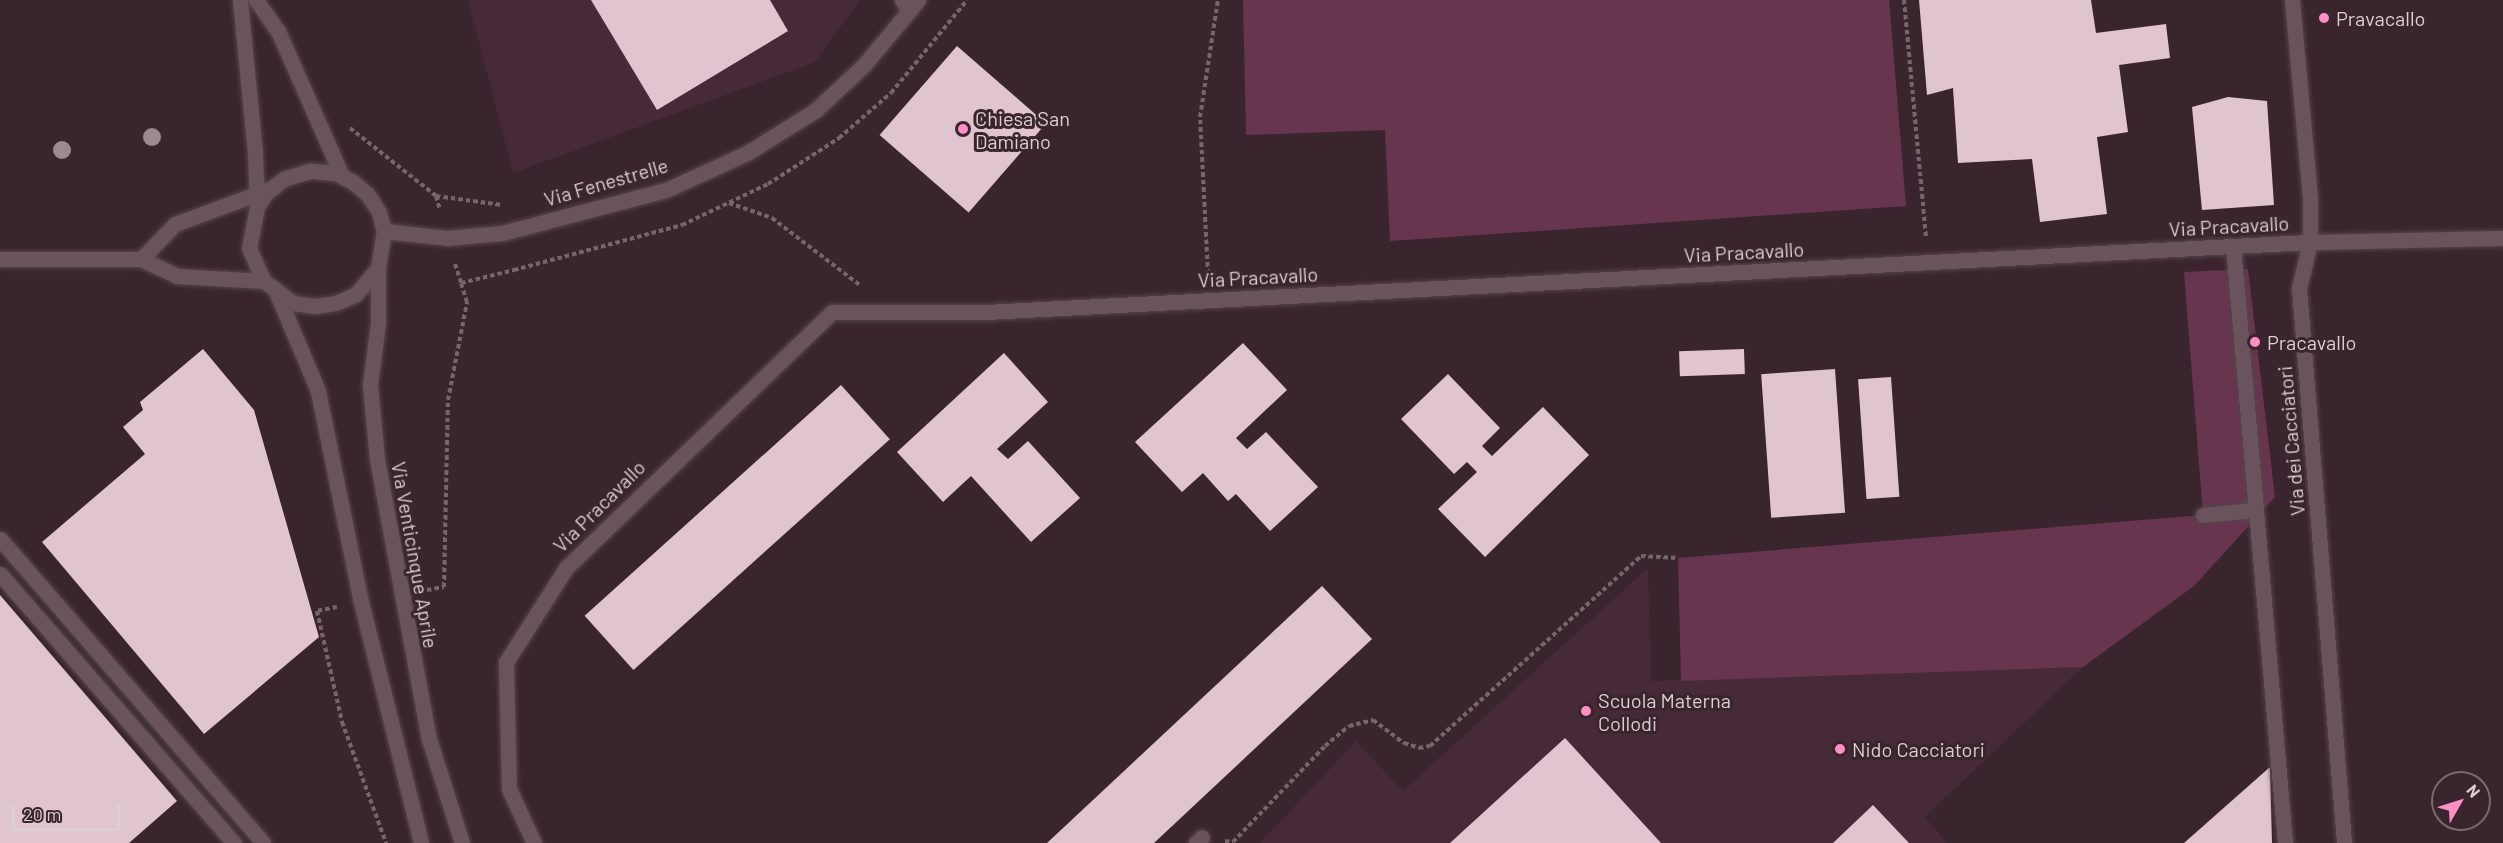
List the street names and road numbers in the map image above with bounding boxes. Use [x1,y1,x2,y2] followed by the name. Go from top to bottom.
[541,153,671,211] street label: Via Fenestrelle
[2168,211,2290,241] street label: Via Pracavallo
[1683,237,1805,267] street label: Via Pracavallo
[1197,262,1319,292] street label: Via Pracavallo
[2272,365,2310,517] street label: Via dei Cacciatori
[548,455,650,557] street label: Via Pracavallo
[387,460,443,650] street label: Via Venticinque Aprile

